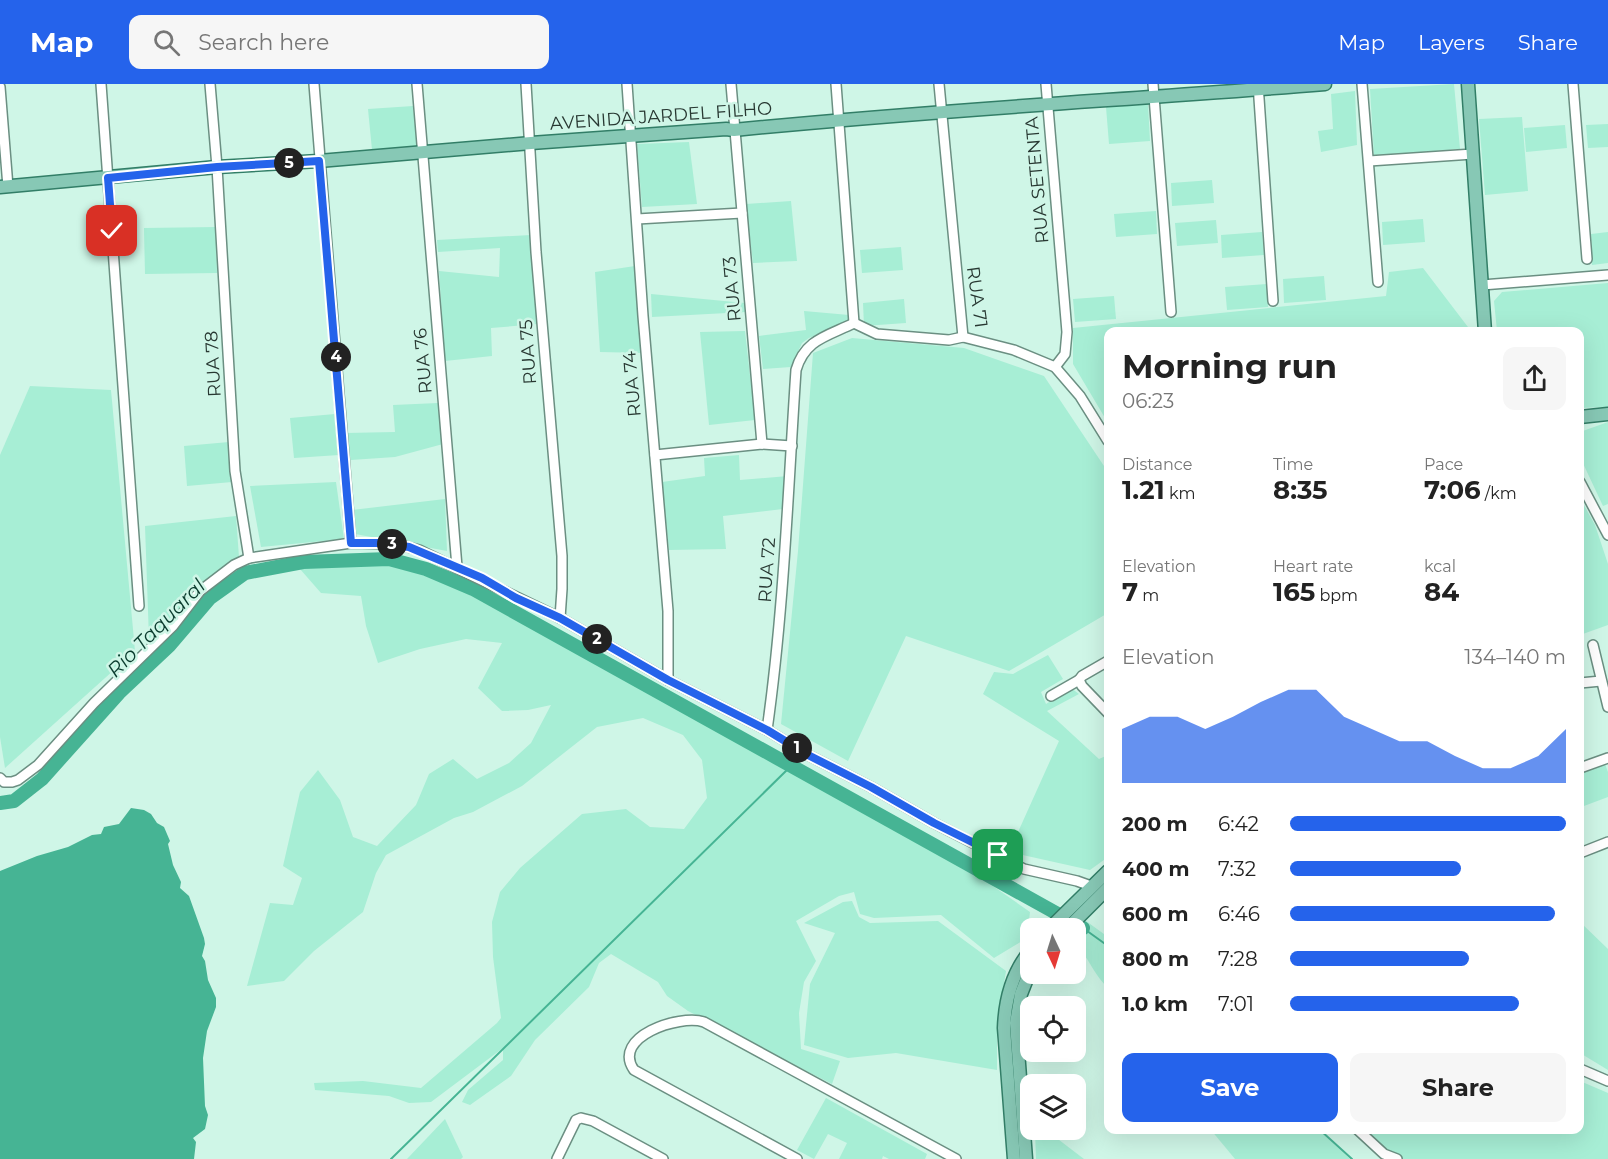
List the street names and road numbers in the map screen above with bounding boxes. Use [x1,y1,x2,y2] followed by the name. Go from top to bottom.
[549,97,773,135] street label: AVENIDA JARDEL FILHO
[1020,116,1054,244] street label: RUA SETENTA
[718,256,746,322] street label: RUA 73
[962,265,992,329] street label: RUA 71
[515,319,541,385] street label: RUA 75
[409,327,437,395] street label: RUA 76
[200,330,226,398] street label: RUA 78
[618,350,646,418] street label: RUA 74
[754,537,780,603] street label: RUA 72

